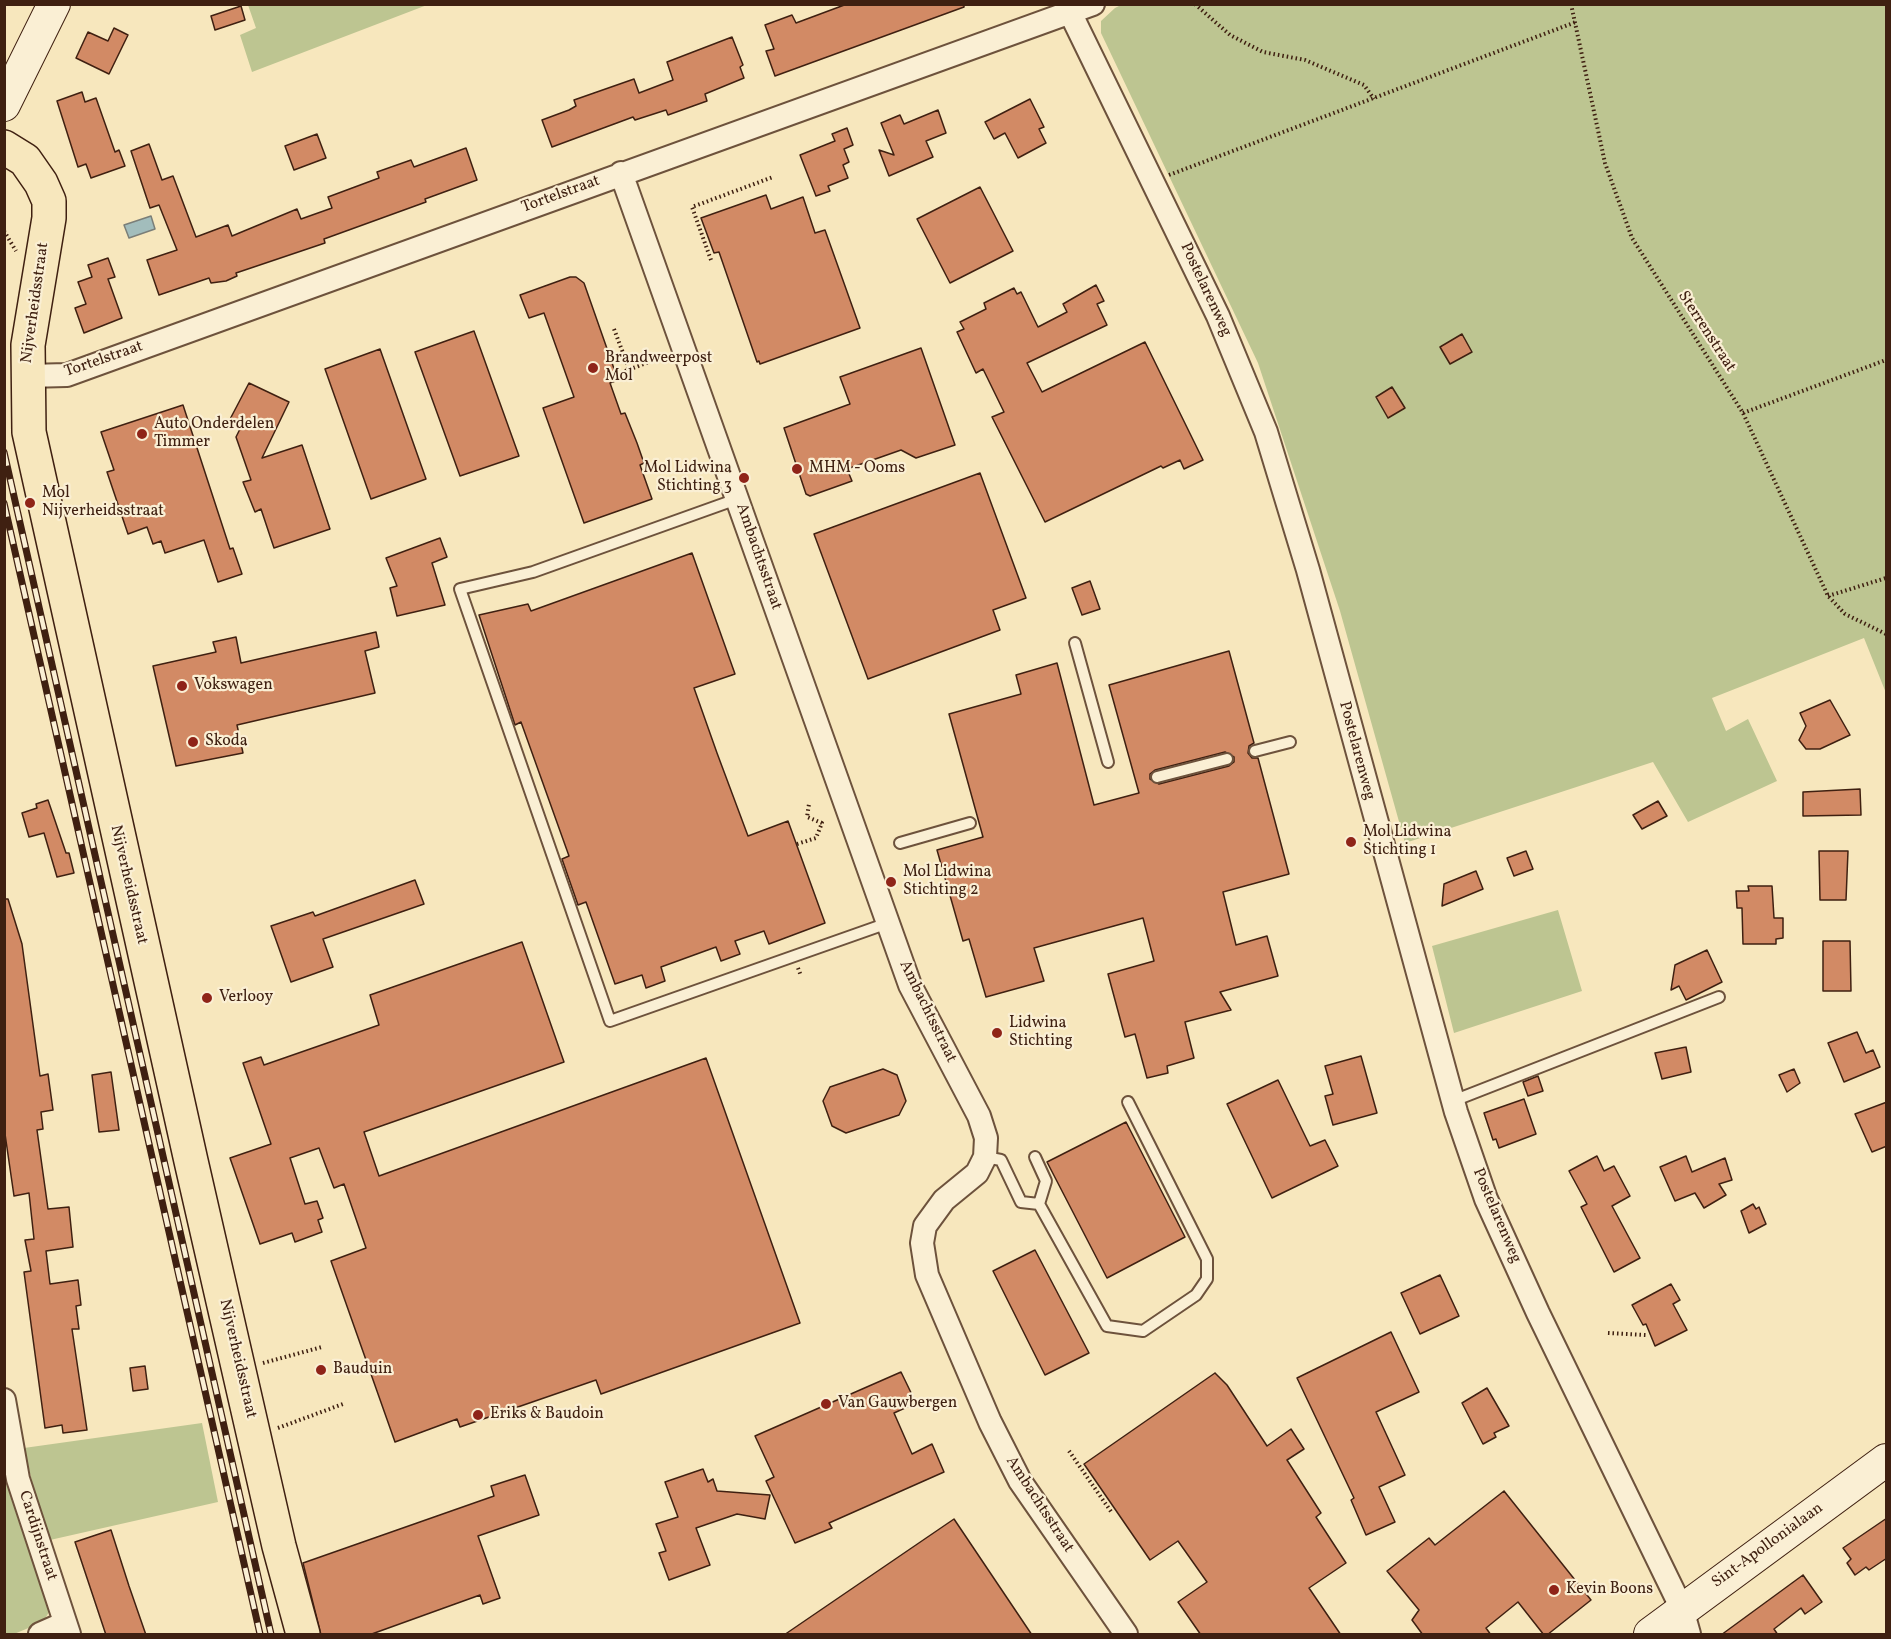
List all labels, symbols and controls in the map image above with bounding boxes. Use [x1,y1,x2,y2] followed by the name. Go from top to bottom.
[519,172,603,218] street label: Tortelstraat
[1175,240,1235,340] street label: Postelarenweg
[18,241,54,365] street label: Nijverheidsstraat
[1673,288,1739,376] street label: Sterrenstraat
[62,338,146,382] street label: Tortelstraat
[605,349,712,387] place label: Brandweerpost Mol
[586,361,600,375] marker: Brandweerpost Mol
[154,415,274,453] place label: Auto Onderdelen Timmer
[135,427,149,441] marker: Auto Onderdelen Timmer
[644,459,732,497] place label: Mol Lidwina Stichting 3
[809,459,905,479] place label: MHM - Ooms
[790,462,804,476] marker: MHM - Ooms
[737,471,751,485] marker: Mol Lidwina Stichting 3
[42,484,164,522] place label: Mol Nijverheidsstraat
[23,496,37,510] marker: Mol Nijverheidsstraat
[731,501,785,613] street label: Ambachtsstraat
[194,676,273,696] place label: Vokswagen
[175,679,189,693] marker: Vokswagen
[1334,700,1378,802] street label: Postelarenweg
[205,732,248,752] place label: Skoda
[186,735,200,749] marker: Skoda
[105,823,151,947] street label: Nijverheidsstraat
[1363,823,1451,861] place label: Mol Lidwina Stichting 1
[1344,835,1358,849] marker: Mol Lidwina Stichting 1
[903,863,991,901] place label: Mol Lidwina Stichting 2
[884,875,898,889] marker: Mol Lidwina Stichting 2
[894,958,960,1066] street label: Ambachtsstraat
[219,988,273,1008] place label: Verlooy
[200,991,214,1005] marker: Verlooy
[1009,1014,1073,1052] place label: Lidwina Stichting
[990,1026,1004,1040] marker: Lidwina Stichting
[1467,1166,1525,1266] street label: Postelarenweg
[214,1297,260,1421] street label: Nijverheidsstraat
[333,1360,392,1380] place label: Bauduin
[314,1363,328,1377] marker: Bauduin
[838,1394,957,1414] place label: Van Gauwbergen
[819,1397,833,1411] marker: Van Gauwbergen
[490,1405,604,1425] place label: Eriks & Baudoin
[471,1408,485,1422] marker: Eriks & Baudoin
[1001,1453,1077,1557] street label: Ambachtsstraat
[13,1489,61,1583] street label: Cardijnstraat
[1709,1499,1827,1593] street label: Sint-Apollonialaan
[1566,1580,1653,1600] place label: Kevin Boons
[1547,1583,1561,1597] marker: Kevin Boons

